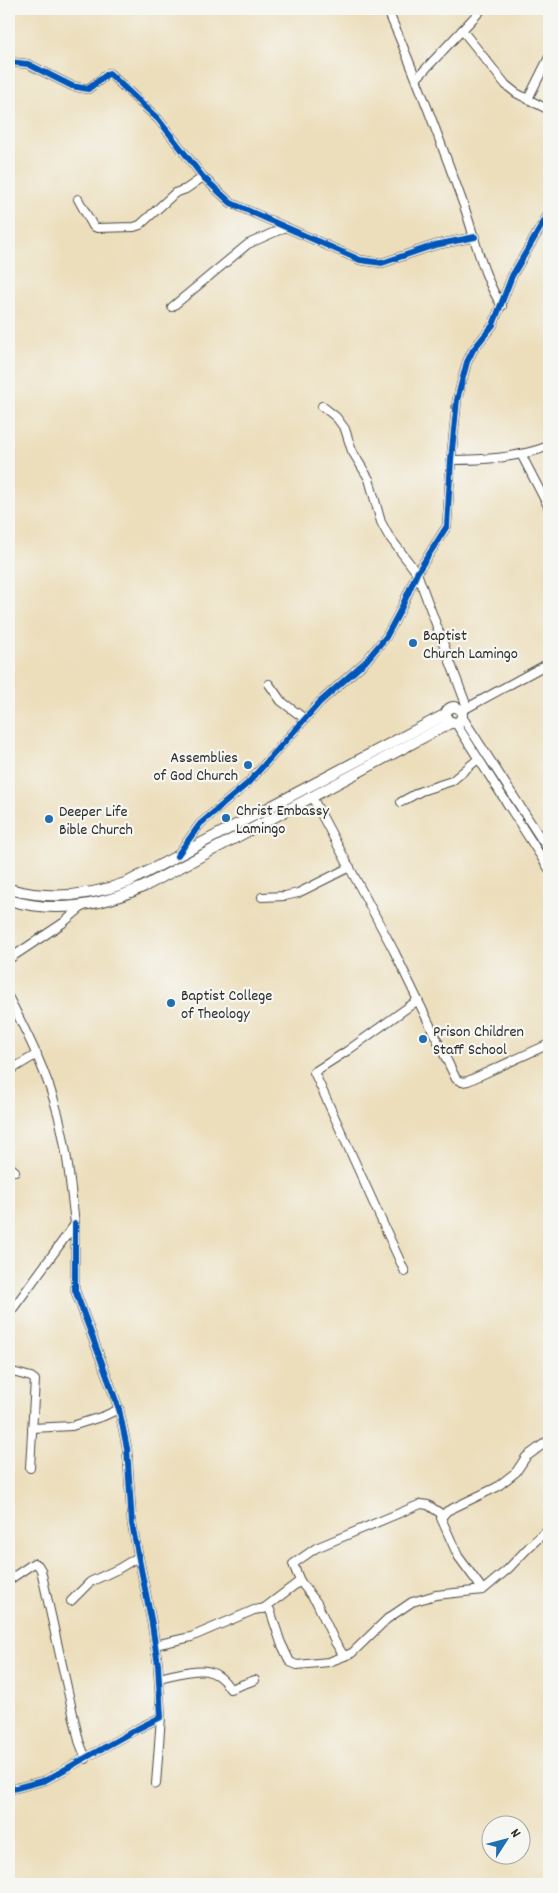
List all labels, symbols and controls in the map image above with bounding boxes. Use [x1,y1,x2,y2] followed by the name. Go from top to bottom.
[423,625,518,666] place label: Baptist Church Lamingo
[407,637,419,649] marker: Baptist Church Lamingo
[153,747,238,788] place label: Assemblies of God Church
[242,759,254,771] marker: Assemblies of God Church
[236,800,330,841] place label: Christ Embassy Lamingo
[59,801,133,842] place label: Deeper Life Bible Church
[220,812,232,824] marker: Christ Embassy Lamingo
[43,813,55,825] marker: Deeper Life Bible Church
[181,985,272,1026] place label: Baptist College of Theology
[165,997,177,1009] marker: Baptist College of Theology
[433,1021,524,1062] place label: Prison Children Staff School
[417,1033,429,1045] marker: Prison Children Staff School
[480,1816,530,1866] north arrow
[505,1825,525,1842] text: N

